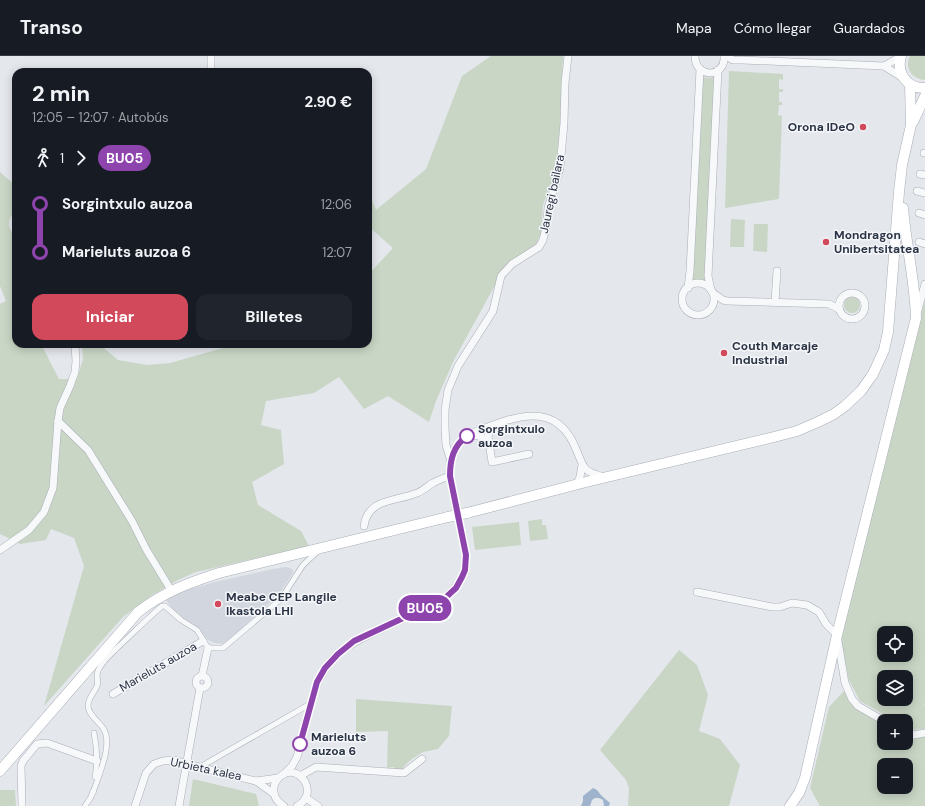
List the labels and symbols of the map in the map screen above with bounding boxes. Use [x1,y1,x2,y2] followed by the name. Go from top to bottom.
[788,119,855,135] place label: Orona IDeO
[858,122,868,132] marker: Orona IDeO
[536,153,568,235] street label: Jauregi bailara
[834,227,919,257] place label: Mondragon Unibertsitatea
[821,237,831,247] marker: Mondragon Unibertsitatea
[732,338,818,368] place label: Couth Marcaje Industrial
[719,348,729,358] marker: Couth Marcaje Industrial
[478,421,545,451] place label: Sorgintxulo auzoa
[459,428,475,444] marker: Sorgintxulo auzoa
[226,589,337,619] place label: Meabe CEP Langile Ikastola LHI
[397,595,453,621] line badge: BU05
[213,599,223,609] marker: Meabe CEP Langile Ikastola LHI
[116,638,200,696] street label: Marieluts auzoa
[311,729,366,759] place label: Marieluts auzoa 6
[292,736,308,752] marker: Marieluts auzoa 6
[169,754,243,784] street label: Urbieta kalea

